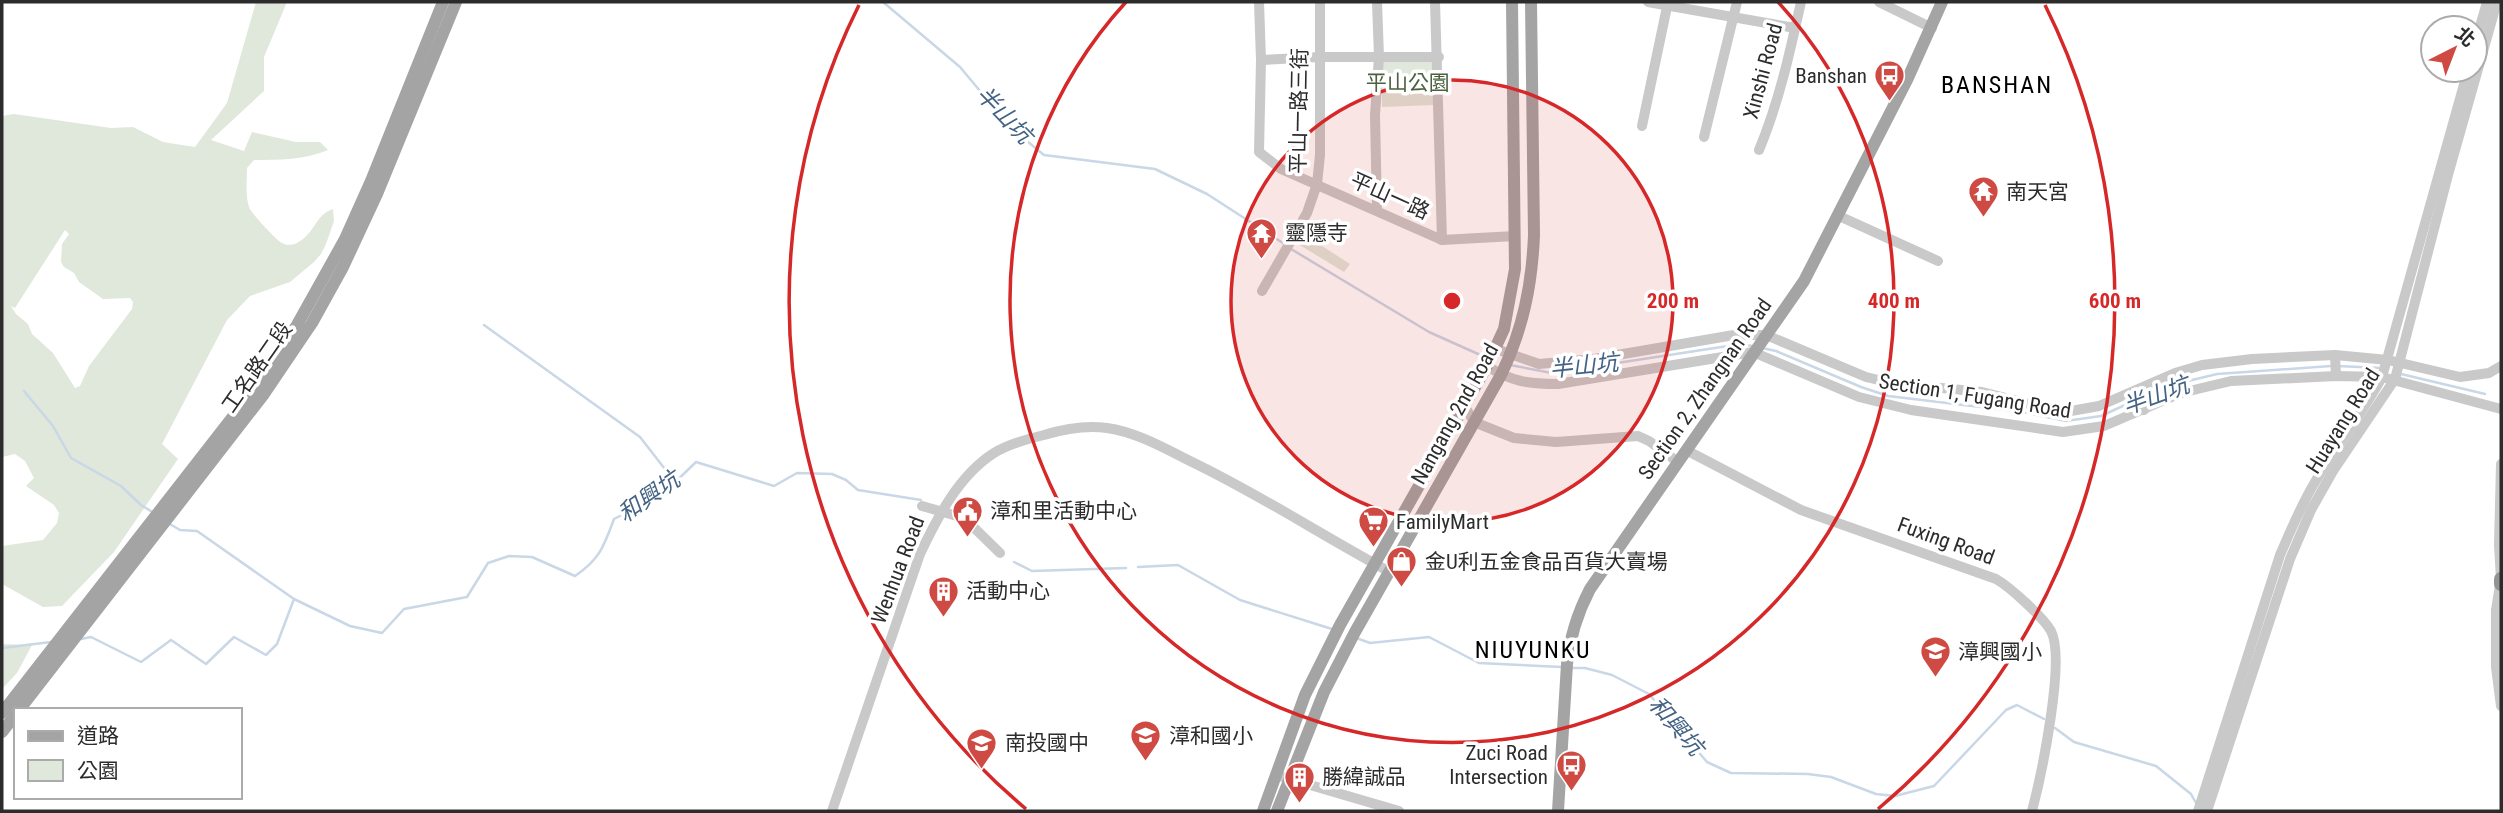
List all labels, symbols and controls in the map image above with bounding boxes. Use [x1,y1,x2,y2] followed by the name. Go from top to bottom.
[2419,14,2489,84] north arrow
[1739,21,1787,121] street label: Xinshi Road
[2450,22,2480,52] text: 北
[1286,48,1312,174] street label: 平山一路三街
[1873,59,1907,103] bus stop icon: Banshan
[1795,64,1867,88] place label: Banshan
[1366,71,1450,95] park label: 平山公園
[1941,71,2053,99] district label: BANSHAN
[970,81,1040,151] water label: 半山坑
[1347,168,1433,224] street label: 平山一路
[1966,175,2000,219] temple icon: 南天宮
[2006,180,2069,204] place label: 南天宮
[1245,216,1279,260] temple icon: 靈隱寺
[1285,221,1348,245] place label: 靈隱寺
[1440,289,1464,313] centre of rings
[1647,289,1699,313] text: 200 m
[1868,289,1920,313] text: 400 m
[2089,289,2141,313] text: 600 m
[1633,294,1777,484] street label: Section 2, Zhangnan Road
[217,317,297,417] street label: 工名路二段
[1406,340,1504,488] street label: Nangang 2nd Road
[1548,349,1623,383] water label: 半山坑
[2301,364,2385,478] street label: Huayang Road
[1877,369,2073,423] street label: Section 1, Fugang Road
[2119,370,2196,420] water label: 半山坑
[613,464,687,528] water label: 和興坑
[950,494,984,538] public building icon: 漳和里活動中心
[990,499,1137,523] place label: 漳和里活動中心
[1356,505,1390,549] supermarket icon: FamilyMart
[1396,510,1489,534] place label: FamilyMart
[1894,512,1998,570] street label: Fuxing Road
[867,513,929,627] street label: Wenhua Road
[1385,545,1419,589] shop icon: 金U利五金食品百貨大賣場
[1425,550,1668,574] place label: 金U利五金食品百貨大賣場
[926,574,960,618] building icon: 活動中心
[966,579,1050,603] place label: 活動中心
[1918,635,1952,679] school or university icon: 漳興國小
[1475,636,1591,664] district label: NIUYUNKU
[1958,640,2042,664] place label: 漳興國小
[1643,691,1711,763] water label: 和興坑
[14,708,242,799] legend
[1129,719,1163,763] school or university icon: 漳和國小
[77,724,119,748] text: 道路
[1169,724,1253,748] place label: 漳和國小
[965,726,999,770] school or university icon: 南投國中
[1005,731,1089,755] place label: 南投國中
[1449,741,1548,789] place label: Zuci Road Intersection
[1554,748,1588,792] bus stop icon: Zuci Road Intersection
[77,759,119,783] text: 公園
[1282,760,1316,804] building icon: 勝緯誠品
[1322,765,1406,789] place label: 勝緯誠品

